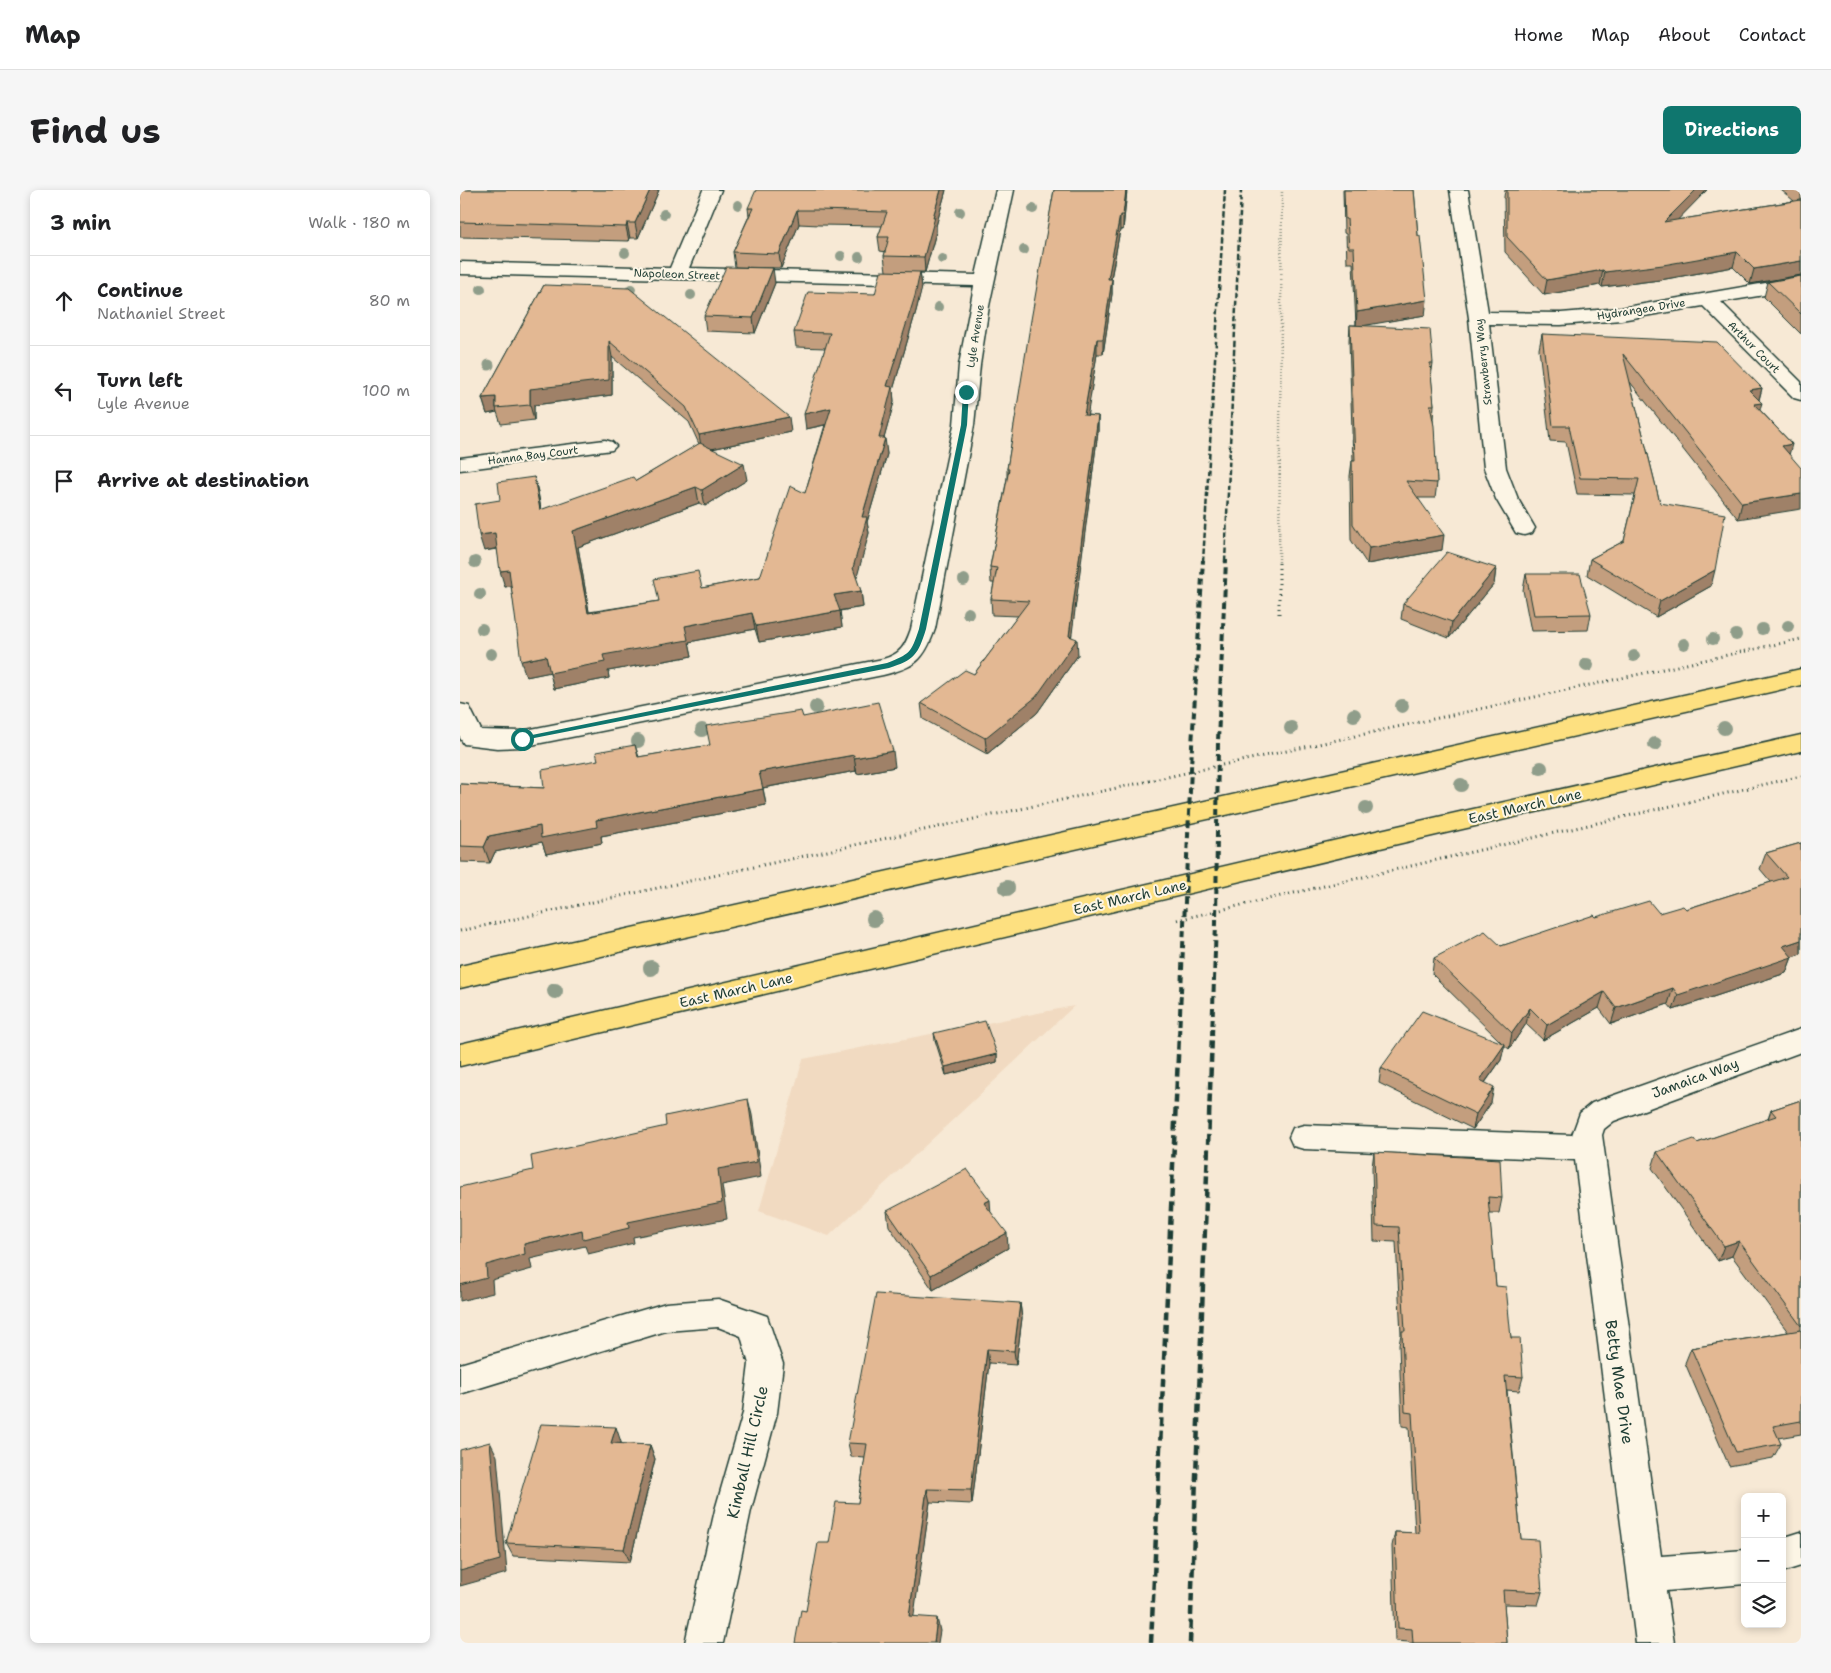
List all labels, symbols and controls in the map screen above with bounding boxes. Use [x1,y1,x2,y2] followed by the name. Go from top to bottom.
[25,19,81,51] text: Map
[1514,23,1563,47] text: Home
[1591,23,1630,47] text: Map
[1658,23,1711,47] text: About
[1739,23,1806,47] text: Contact
[1663,106,1801,154] button: Directions
[30,107,161,154] text: Find us
[50,209,111,237] text: 3 min
[308,212,410,233] text: Walk · 180 m
[633,265,721,284] street label: Napoleon Street
[97,278,183,303] text: Continue
[50,287,78,315] icon: ahead
[369,290,410,311] text: 80 m
[1596,295,1686,324] street label: Hydrangea Drive
[97,303,225,324] text: Nathaniel Street
[963,303,988,369] street label: Lyle Avenue
[1472,318,1495,406] street label: Strawberry Way
[1724,318,1783,377] street label: Arthur Court
[97,368,183,393] text: Turn left
[50,377,78,405] icon: left
[362,380,410,401] text: 100 m
[955,381,978,404] route end
[97,393,190,414] text: Lyle Avenue
[487,442,579,468] street label: Hanna Bay Court
[50,467,78,495] icon: arrive
[97,468,309,493] text: Arrive at destination
[511,728,534,751] route start
[1467,784,1583,828] street label: East March Lane
[1072,875,1188,919] street label: East March Lane
[678,968,794,1012] street label: East March Lane
[1649,1054,1741,1102] street label: Jamaica Way
[1600,1319,1639,1446] street label: Betty Mae Drive
[722,1384,773,1521] street label: Kimball Hill Circle
[1741,1493,1786,1628] map controls
[1741,1493,1786,1538] button: +
[1741,1538,1786,1583] button: −
[1741,1583,1786,1628] button: layers

